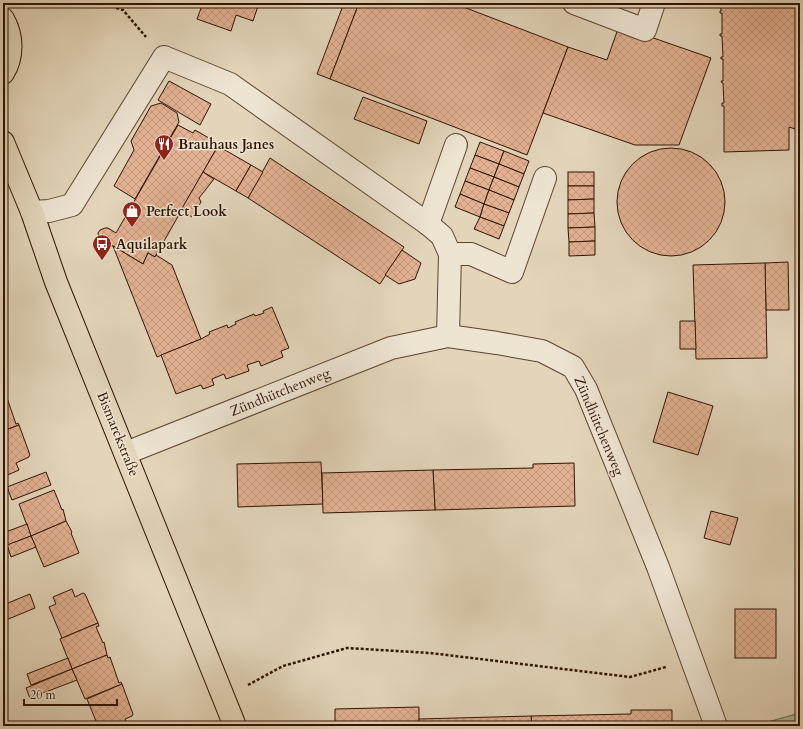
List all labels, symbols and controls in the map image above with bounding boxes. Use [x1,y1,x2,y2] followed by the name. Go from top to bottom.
[153,133,175,161] restaurant icon: Brauhaus Janes
[178,135,274,154] place label: Brauhaus Janes
[121,200,143,228] shop icon: Perfect Look
[146,202,227,221] place label: Perfect Look
[91,233,113,261] bus stop icon: Aquilapark
[116,235,188,254] place label: Aquilapark
[227,363,333,421] street label: Zündhütchenweg
[569,373,629,479] street label: Zündhütchenweg
[92,389,144,479] street label: Bismarckstraße
[24,681,117,707] scale bar
[30,687,57,703] text: 20 m

